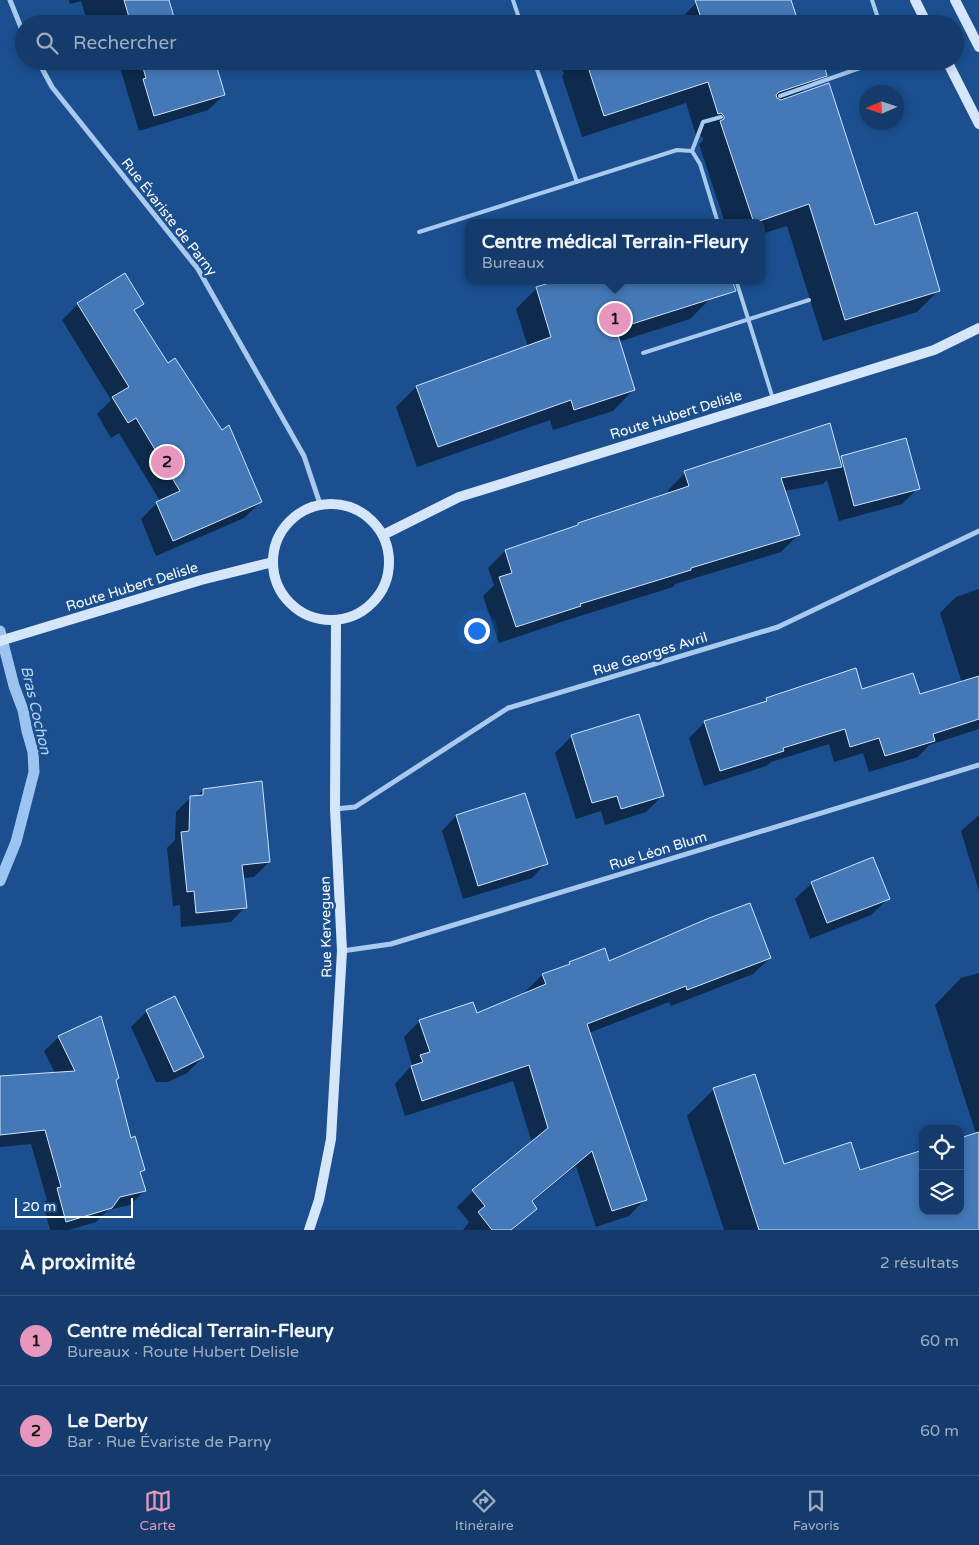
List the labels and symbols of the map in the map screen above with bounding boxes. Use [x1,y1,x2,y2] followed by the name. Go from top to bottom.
[859,85,904,130] north arrow
[118,155,221,280] street label: Rue Évariste de Parny
[599,300,631,338] pin: 1
[608,387,744,443] street label: Route Hubert Delisle
[151,443,183,481] pin: 2
[64,559,200,615] street label: Route Hubert Delisle
[464,618,490,644] your location
[591,628,709,680] street label: Rue Georges Avril
[17,664,55,757] water label: Bras Cochon
[607,828,709,874] street label: Rue Léon Blum
[317,876,335,978] street label: Rue Kerveguen
[15,1195,132,1218] scale bar

